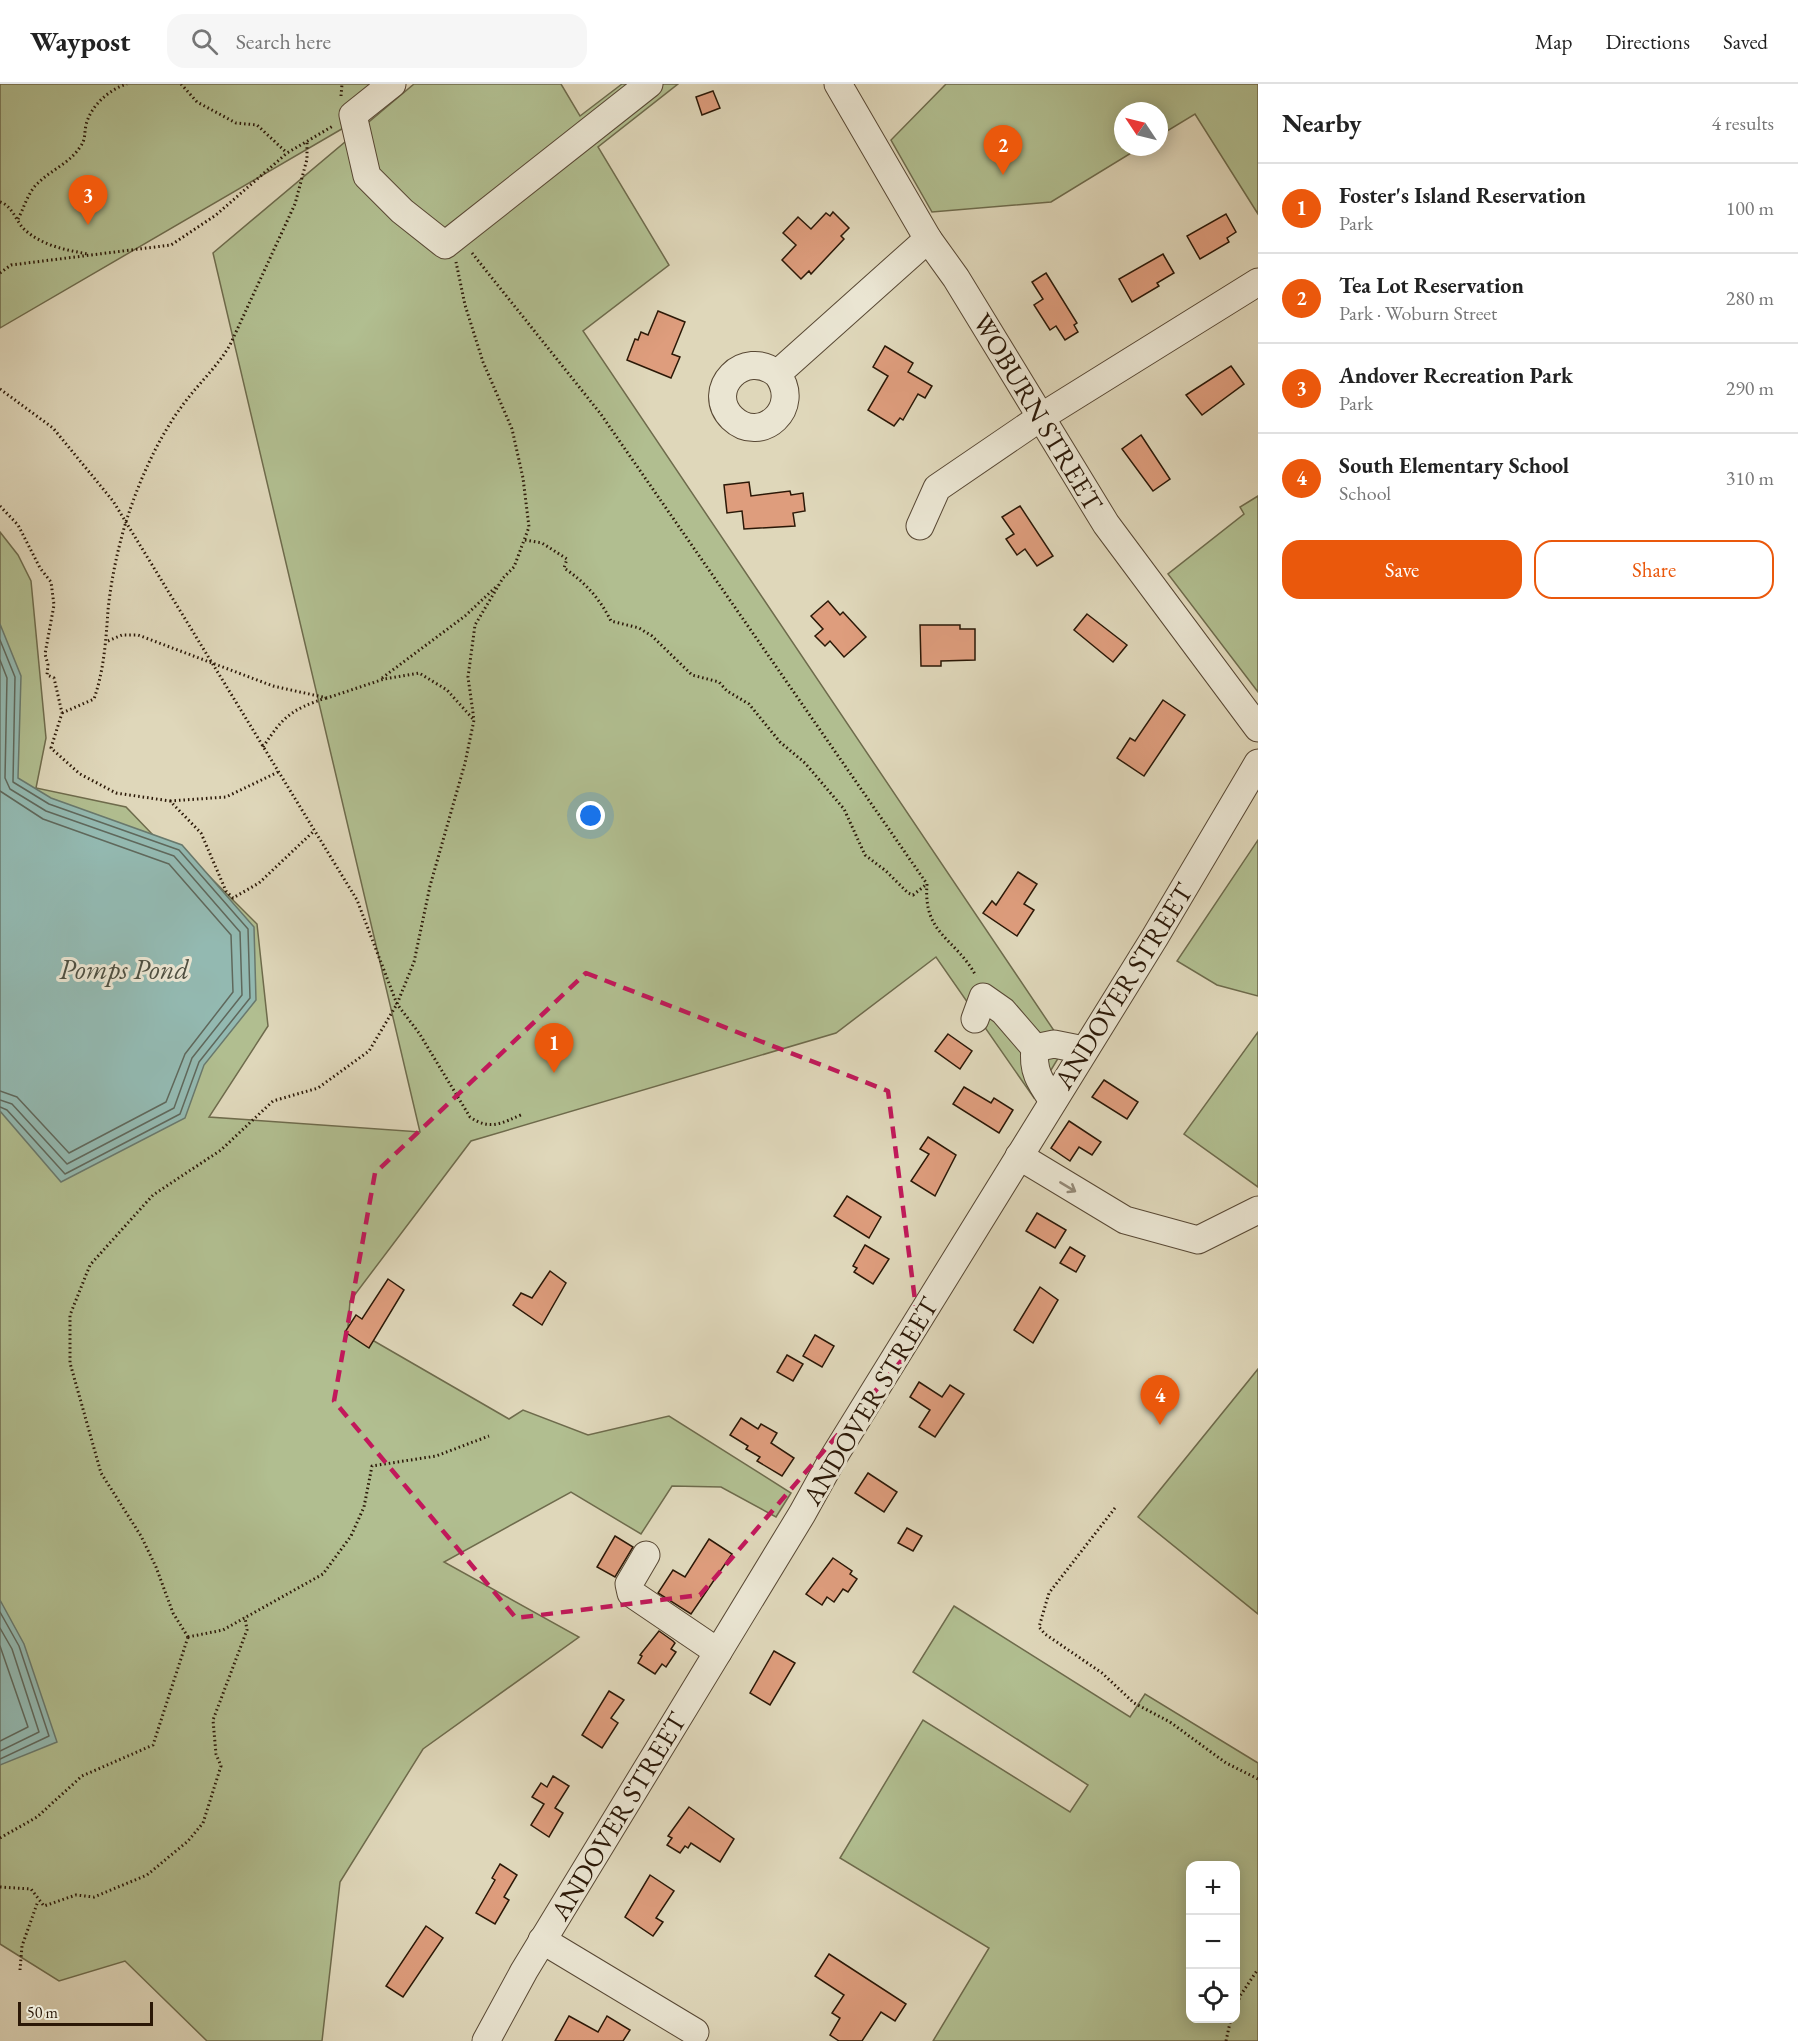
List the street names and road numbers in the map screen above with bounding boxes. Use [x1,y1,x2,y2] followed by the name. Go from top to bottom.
[965,307,1111,518] street label: WOBURN STREET
[1045,876,1201,1096] street label: ANDOVER STREET
[794,1290,946,1512] street label: ANDOVER STREET
[542,1705,694,1927] street label: ANDOVER STREET

